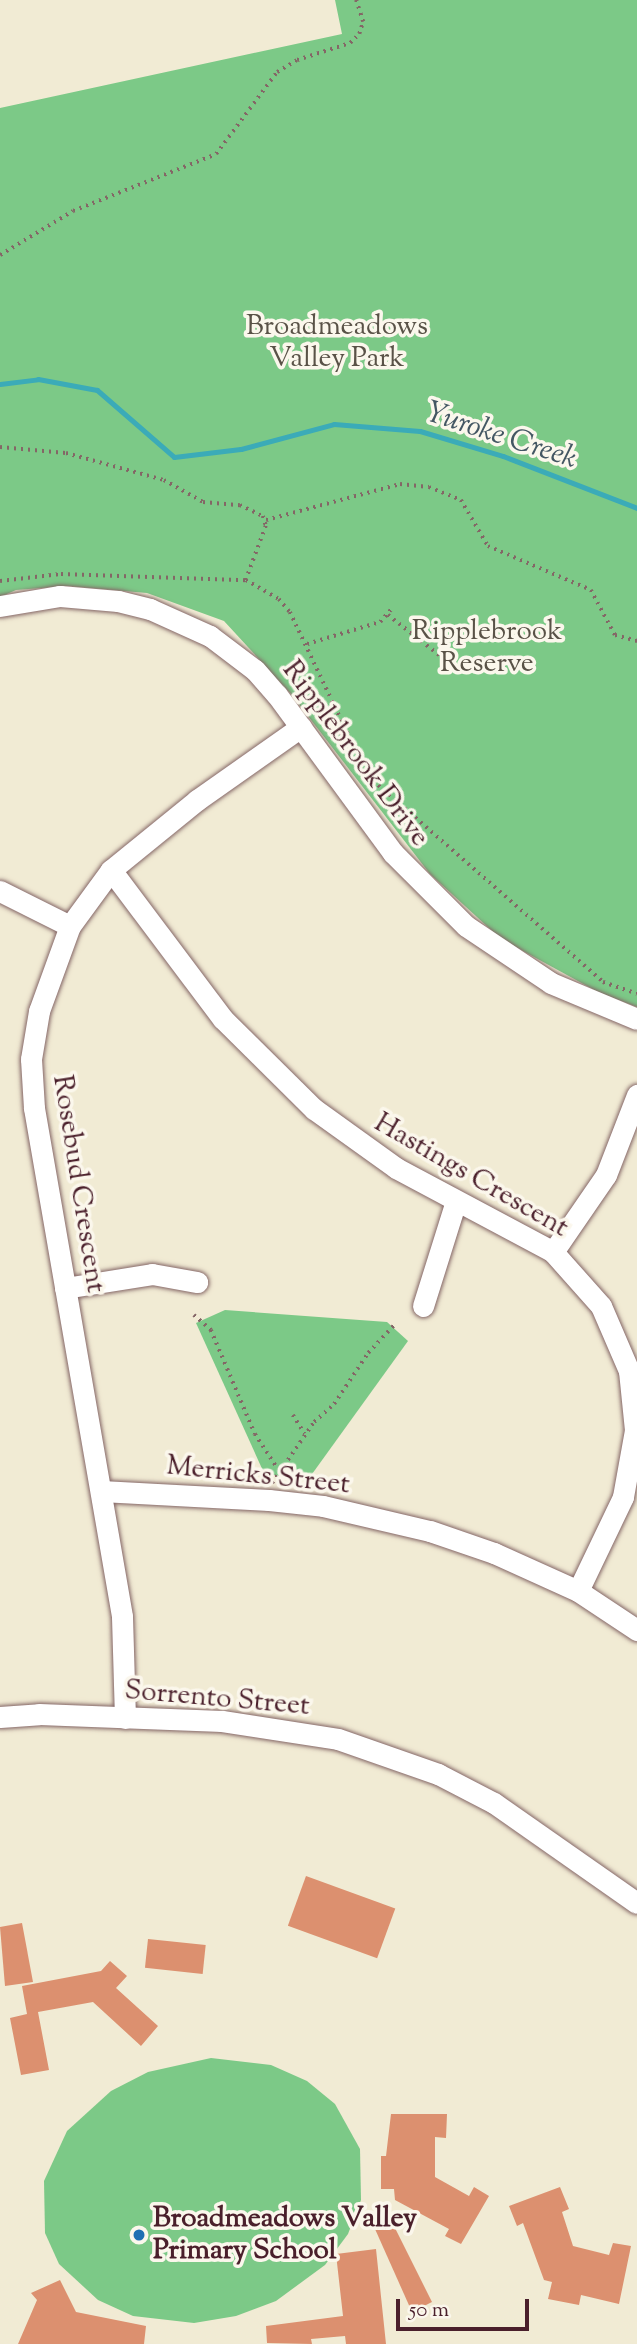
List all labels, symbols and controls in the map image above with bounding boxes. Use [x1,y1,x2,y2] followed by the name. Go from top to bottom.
[246,310,428,376] park label: Broadmeadows Valley Park
[421,396,581,478] water label: Yuroke Creek
[412,615,562,681] park label: Ripplebrook Reserve
[274,655,436,853] street label: Ripplebrook Drive
[44,1073,112,1295] street label: Rosebud Crescent
[368,1107,574,1245] street label: Hastings Crescent
[165,1450,351,1502] street label: Merricks Street
[123,1674,311,1724] street label: Sorrento Street
[153,2202,417,2268] place label: Broadmeadows Valley Primary School
[131,2227,147,2243] marker: Broadmeadows Valley Primary School
[399,2284,532,2328] scale bar
[409,2296,449,2326] text: 50 m

